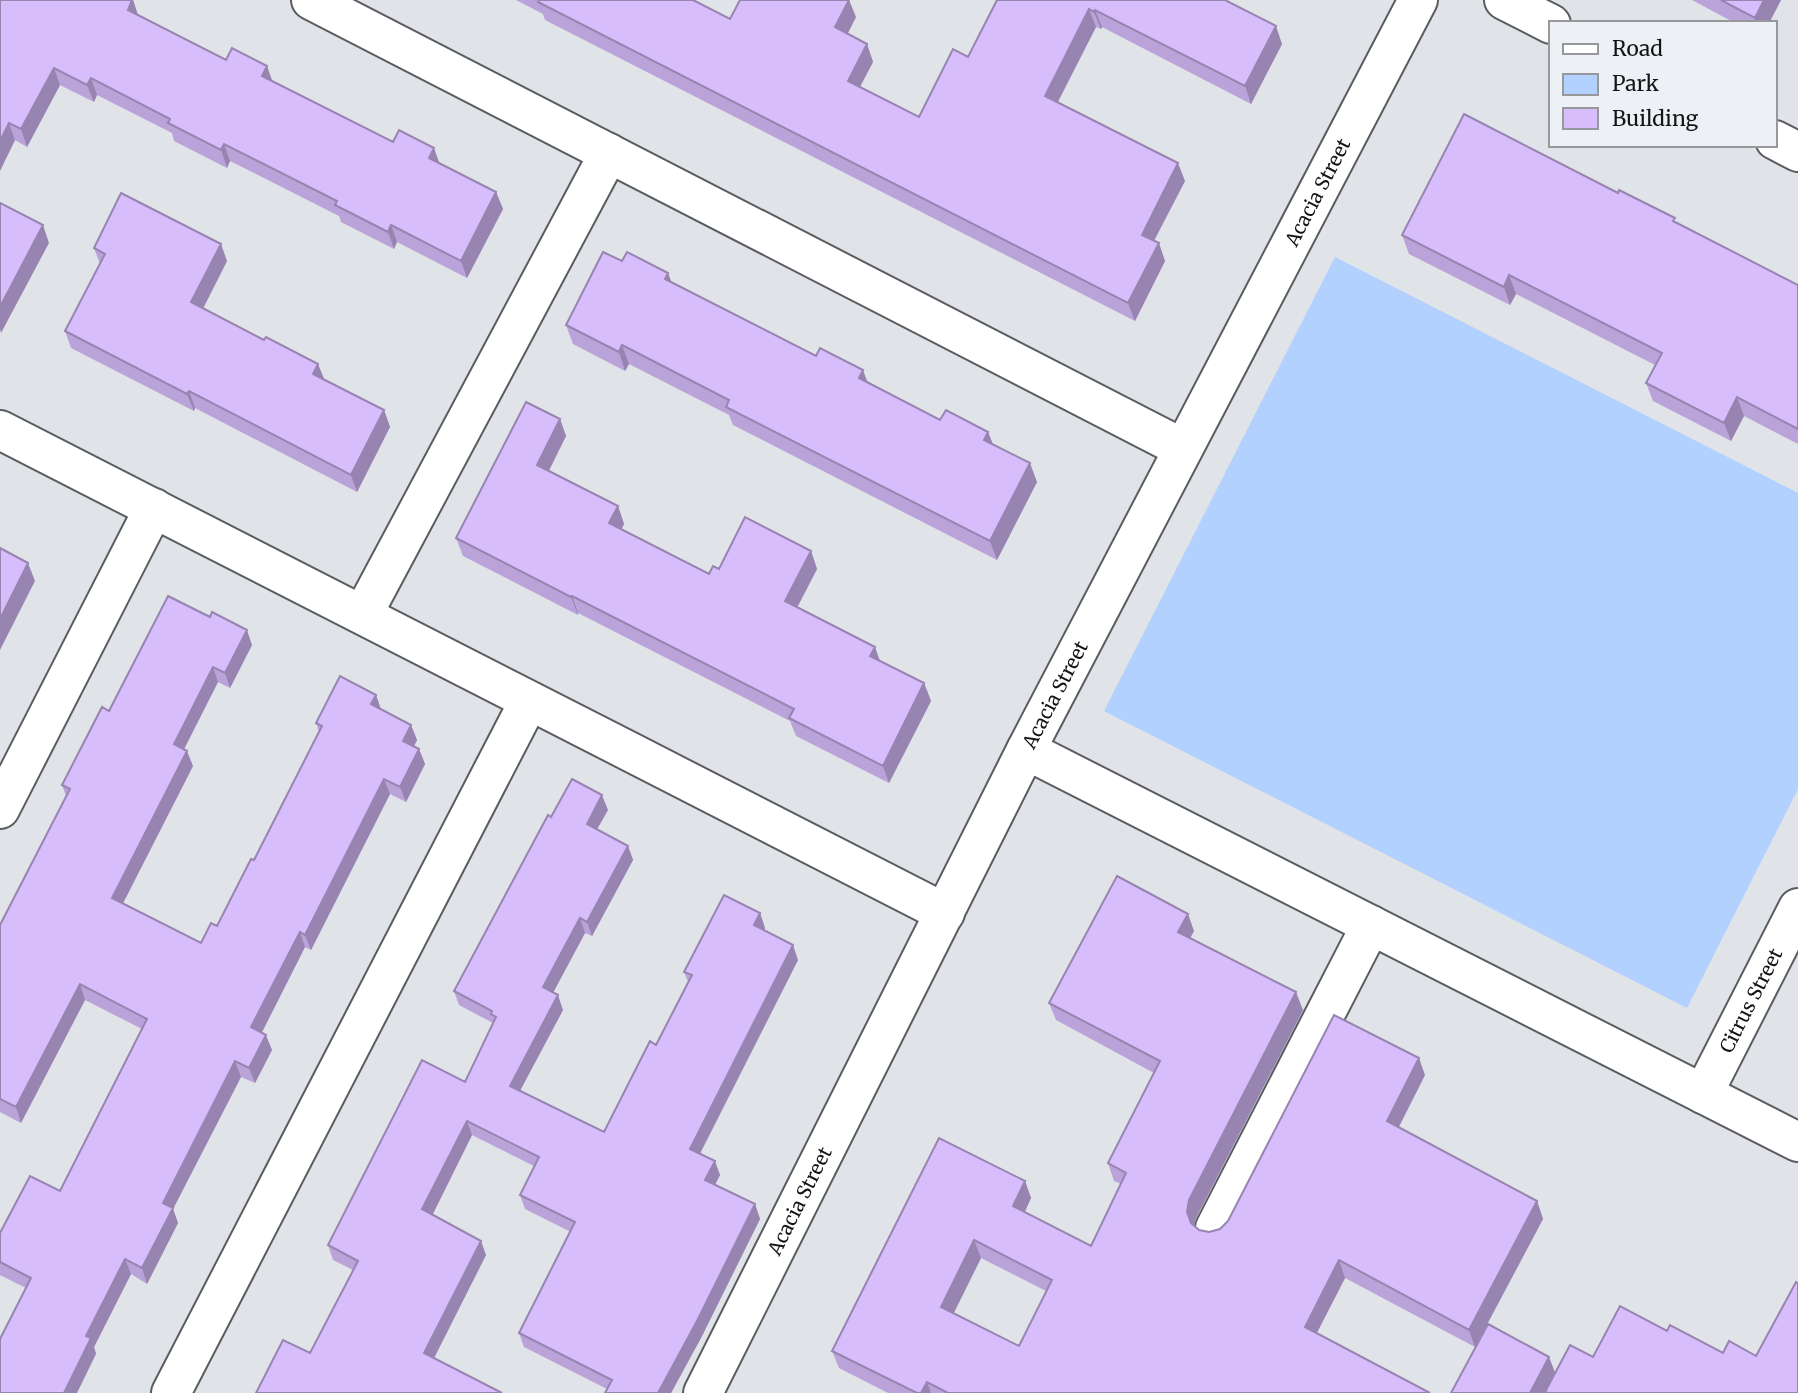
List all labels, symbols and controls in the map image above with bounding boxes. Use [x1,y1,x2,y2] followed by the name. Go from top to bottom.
[1549,21,1777,147] legend
[1612,35,1663,62] text: Road
[1612,70,1659,97] text: Park
[1612,105,1699,132] text: Building
[1279,134,1356,251] street label: Acacia Street
[1017,636,1093,753] street label: Acacia Street
[1714,944,1788,1057] street label: Citrus Street
[762,1142,837,1260] street label: Acacia Street

